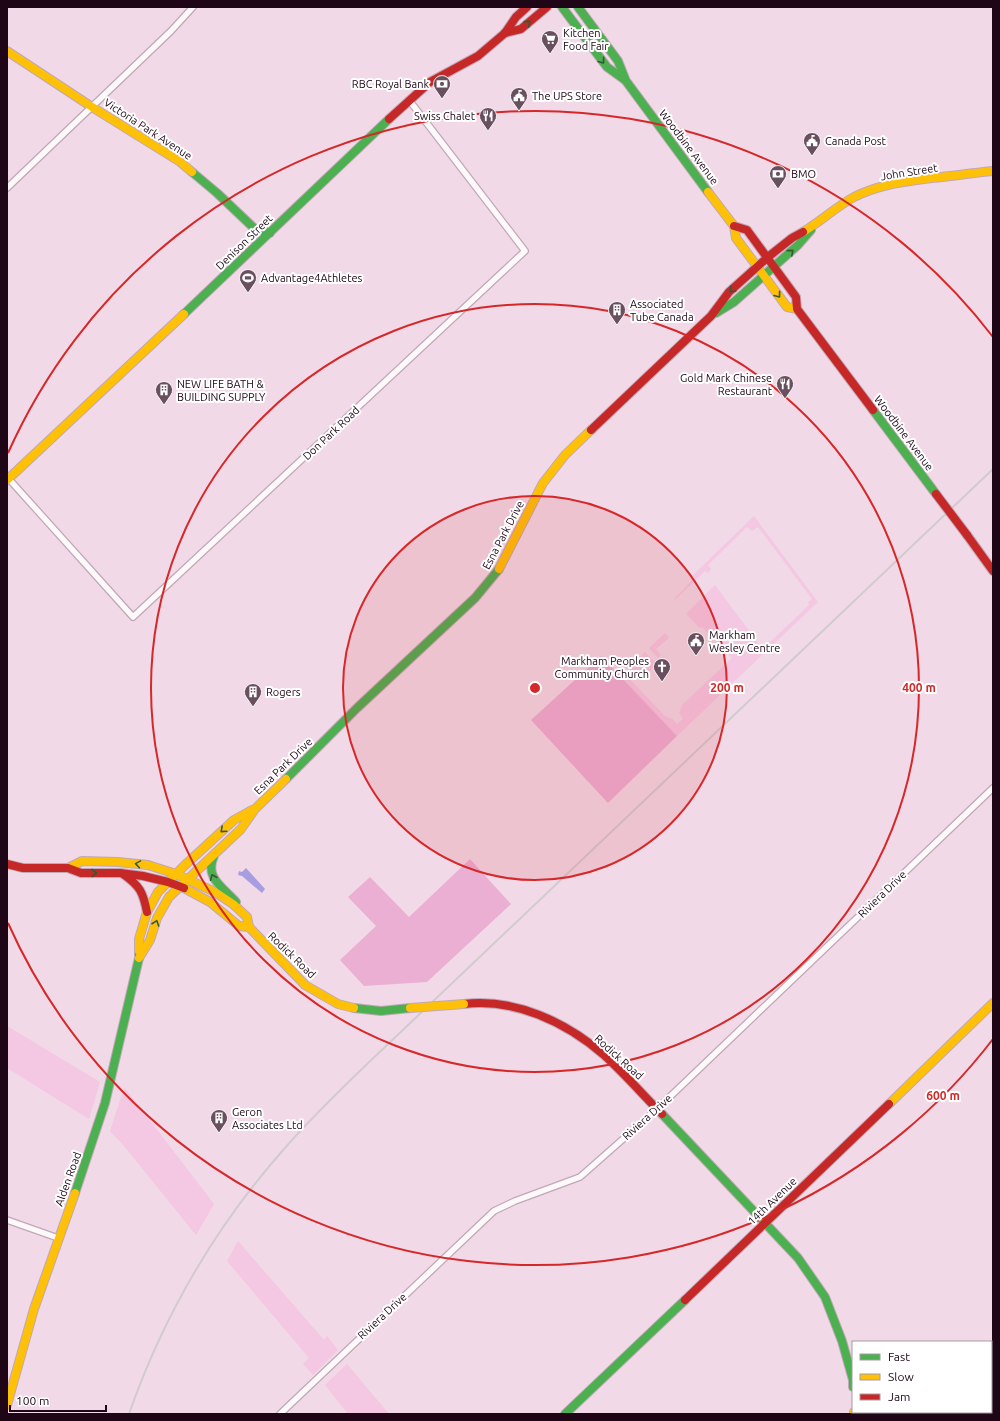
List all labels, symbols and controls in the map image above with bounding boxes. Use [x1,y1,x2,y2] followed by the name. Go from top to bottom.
[523,21,530,28] one-way arrow
[563,27,609,52] place label: Kitchen Food Fair
[540,29,560,54] supermarket icon: Kitchen Food Fair
[597,56,604,63] one-way arrow
[432,74,452,99] bank icon: RBC Royal Bank
[352,78,429,90] place label: RBC Royal Bank
[509,86,529,111] public building icon: The UPS Store
[532,90,602,102] place label: The UPS Store
[102,96,194,162] street label: Victoria Park Avenue
[478,106,498,131] restaurant icon: Swiss Chalet
[657,107,721,187] street label: Woodbine Avenue
[414,110,476,122] place label: Swiss Chalet
[802,131,822,156] public building icon: Canada Post
[825,135,887,147] place label: Canada Post
[880,161,939,182] street label: John Street
[768,164,788,189] bank icon: BMO
[791,168,816,180] place label: BMO
[213,212,275,272] street label: Denison Street
[786,250,793,257] one-way arrow
[238,268,258,293] sports icon: Advantage4Athletes
[261,272,363,284] place label: Advantage4Athletes
[729,285,737,293] one-way arrow
[773,291,780,298] one-way arrow
[630,298,694,323] place label: Associated Tube Canada
[607,300,627,325] building icon: Associated Tube Canada
[680,372,773,397] place label: Gold Mark Chinese Restaurant
[775,374,795,399] restaurant icon: Gold Mark Chinese Restaurant
[177,378,266,403] place label: NEW LIFE BATH & BUILDING SUPPLY
[154,380,174,405] building icon: NEW LIFE BATH & BUILDING SUPPLY
[872,393,936,473] street label: Woodbine Avenue
[300,404,362,462] street label: Don Park Road
[480,499,526,571] street label: Esna Park Drive
[709,629,780,654] place label: Markham Wesley Centre
[686,631,706,656] public building icon: Markham Wesley Centre
[555,655,649,680] place label: Markham Peoples Community Church
[652,657,672,682] church icon: Markham Peoples Community Church
[528,681,542,695] centre of rings
[710,681,744,694] text: 200 m
[902,681,936,694] text: 400 m
[243,682,263,707] building icon: Rogers
[266,686,301,698] place label: Rogers
[252,735,314,797] street label: Esna Park Drive
[220,826,227,833] one-way arrow
[135,860,141,869] one-way arrow
[856,868,908,920] street label: Riviera Drive
[91,869,97,877] one-way arrow
[210,873,218,880] one-way arrow
[151,920,160,927] one-way arrow
[266,930,318,980] street label: Rodick Road
[592,1032,646,1082] street label: Rodick Road
[926,1089,960,1102] text: 600 m
[620,1092,674,1142] street label: Riviera Drive
[232,1106,303,1131] place label: Geron Associates Ltd
[209,1108,229,1133] building icon: Geron Associates Ltd
[53,1150,83,1208] street label: Alden Road
[745,1175,799,1227] street label: 14th Avenue
[355,1290,409,1342] street label: Riviera Drive
[852,1341,992,1413] legend
[888,1350,910,1363] text: Fast
[888,1370,914,1383] text: Slow
[10,1387,106,1413] scale bar
[888,1390,910,1403] text: Jam
[16,1394,49,1407] text: 100 m

